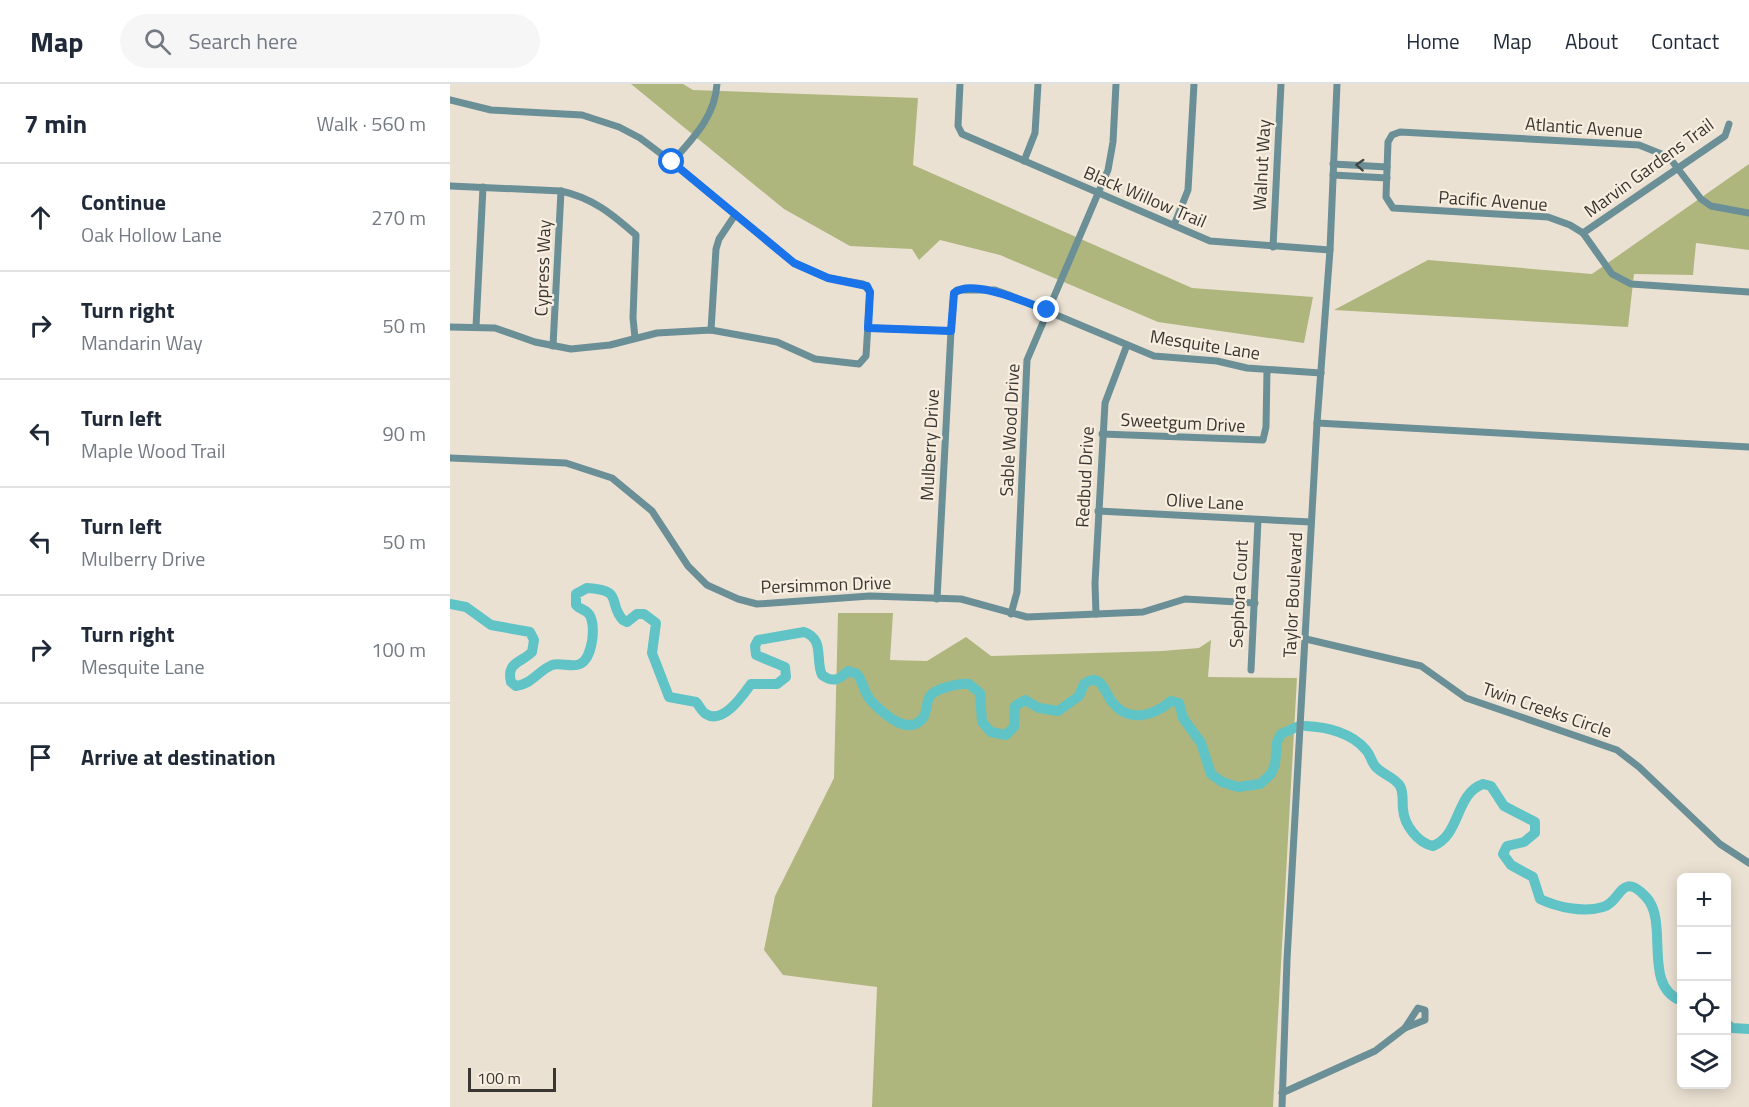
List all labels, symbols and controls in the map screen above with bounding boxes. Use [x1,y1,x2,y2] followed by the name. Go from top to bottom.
[120,14,540,68] search box
[30,20,84,63] text: Map
[189,24,298,58] text: Search here
[141,25,174,58] icon: search
[1406,25,1460,57] text: Home
[1493,25,1532,57] text: Map
[1565,25,1618,57] text: About
[1651,25,1719,57] text: Contact
[24,104,87,143] text: 7 min
[317,108,426,139] text: Walk · 560 m
[1524,110,1644,145] street label: Atlantic Avenue
[1578,111,1719,224] street label: Marvin Gardens Trail
[1246,118,1277,211] street label: Walnut Way
[658,148,684,174] route start
[1080,158,1211,235] street label: Black Willow Trail
[1356,159,1365,172] one-way arrow
[1438,183,1549,218] street label: Pacific Avenue
[81,185,166,219] text: Continue
[24,201,57,234] icon: ahead
[371,202,426,233] text: 270 m
[81,219,222,250] text: Oak Hollow Lane
[527,219,558,317] street label: Cypress Way
[81,293,175,327] text: Turn right
[1033,296,1059,322] route end
[24,309,57,342] icon: right
[382,310,426,341] text: 50 m
[1148,322,1262,367] street label: Mesquite Lane
[81,327,203,358] text: Mandarin Way
[993,363,1026,497] street label: Sable Wood Drive
[913,388,946,502] street label: Mulberry Drive
[81,401,162,435] text: Turn left
[1120,406,1246,439] street label: Sweetgum Drive
[24,417,57,450] icon: left
[382,418,426,449] text: 90 m
[1068,426,1101,528] street label: Redbud Drive
[81,435,226,466] text: Maple Wood Trail
[1165,486,1245,517] street label: Olive Lane
[81,509,162,543] text: Turn left
[24,525,57,558] icon: left
[382,526,426,557] text: 50 m
[1276,532,1309,658] street label: Taylor Boulevard
[1222,539,1255,649] street label: Sephora Court
[81,543,205,574] text: Mulberry Drive
[760,569,892,600] street label: Persimmon Drive
[81,617,175,651] text: Turn right
[24,633,57,666] icon: right
[371,634,426,665] text: 100 m
[81,651,205,682] text: Mesquite Lane
[1479,675,1616,744] street label: Twin Creeks Circle
[81,740,276,774] text: Arrive at destination
[24,741,57,774] icon: arrive
[1677,873,1731,1089] map controls
[1677,873,1731,927] button: +
[1677,927,1731,981] button: −
[1677,981,1731,1035] button: locate
[1677,1035,1731,1089] button: layers
[468,1065,556,1092] scale bar
[477,1066,521,1090] text: 100 m

